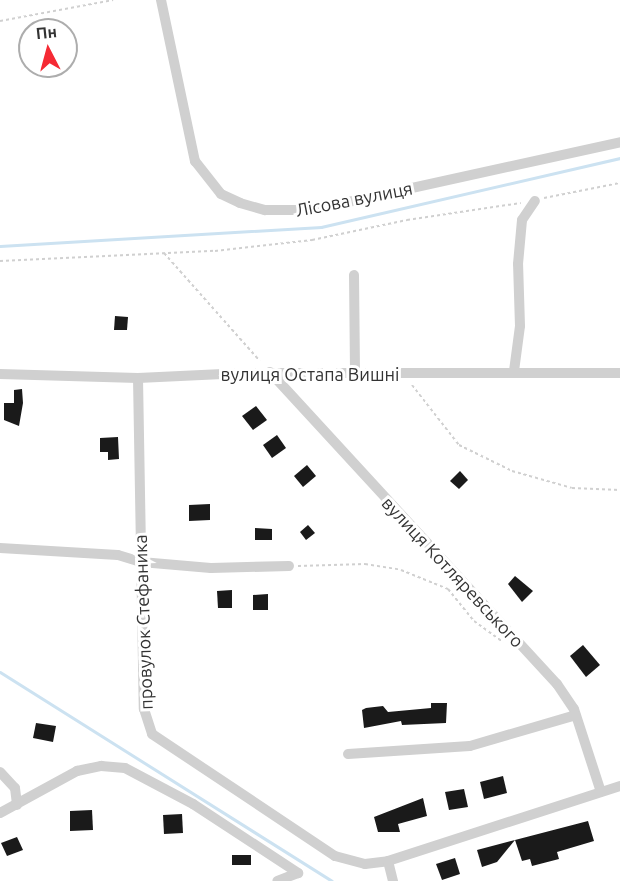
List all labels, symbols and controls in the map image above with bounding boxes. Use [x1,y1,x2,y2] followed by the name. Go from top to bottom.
[18,18,78,78] north arrow
[35,22,58,42] text: Пн
[294,177,414,221] street label: Лісова вулиця
[221,363,399,385] street label: вулиця Остапа Вишні
[378,492,528,652] street label: вулиця Котляревського
[129,534,157,710] street label: провулок Стефаника

